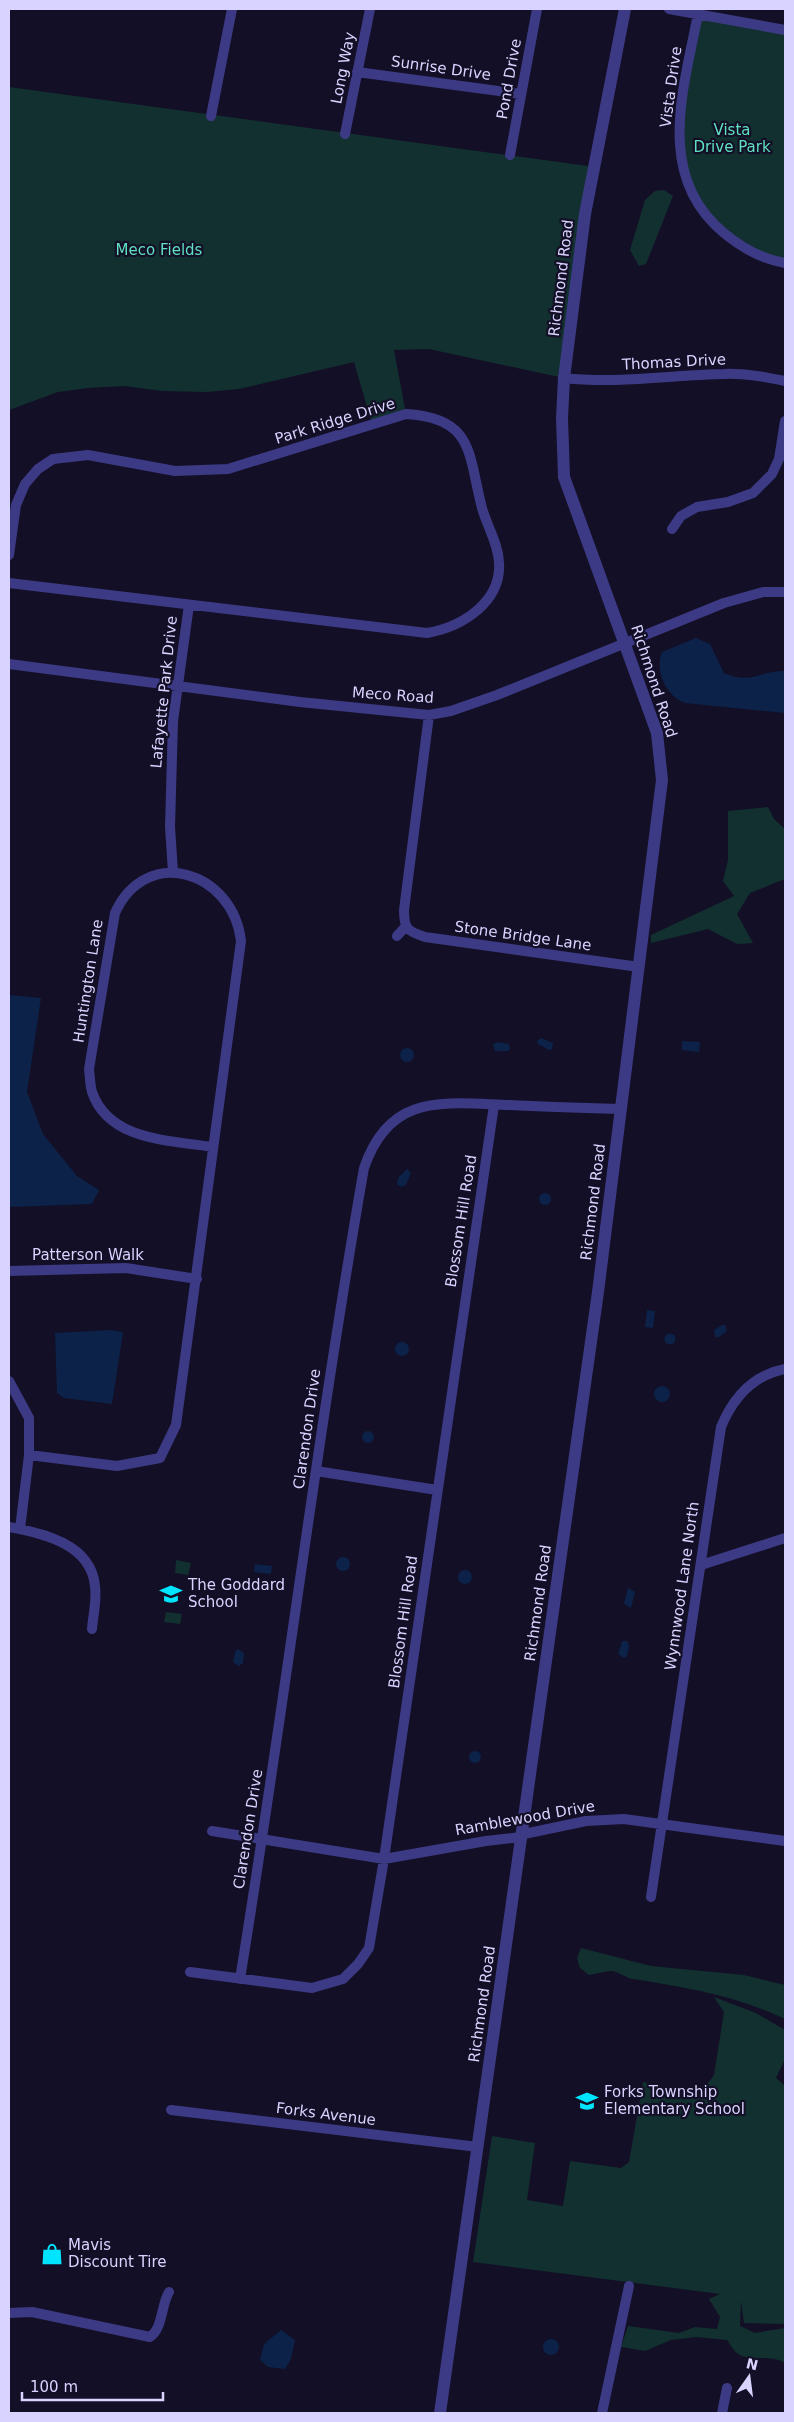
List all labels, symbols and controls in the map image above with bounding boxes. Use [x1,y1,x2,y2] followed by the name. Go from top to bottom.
[327,30,359,106] street label: Long Way
[493,37,525,121] street label: Pond Drive
[656,45,686,129] street label: Vista Drive
[390,52,492,84] street label: Sunrise Drive
[693,121,771,156] park label: Vista Drive Park
[545,219,577,337] street label: Richmond Road
[116,241,203,259] park label: Meco Fields
[620,350,727,374] street label: Thomas Drive
[273,394,397,448] street label: Park Ridge Drive
[147,615,181,769] street label: Lafayette Park Drive
[627,622,681,740] street label: Richmond Road
[351,683,435,707] street label: Meco Road
[453,917,593,955] street label: Stone Bridge Lane
[69,918,107,1044] street label: Huntington Lane
[577,1143,609,1261] street label: Richmond Road
[442,1153,480,1289] street label: Blossom Hill Road
[32,1246,144,1264] street label: Patterson Walk
[290,1368,324,1490] street label: Clarendon Drive
[661,1500,703,1672] street label: Wynnwood Lane North
[521,1544,555,1662] street label: Richmond Road
[385,1554,421,1690] street label: Blossom Hill Road
[187,1576,285,1611] place label: The Goddard School
[158,1581,184,1607] school or university icon: The Goddard School
[230,1768,266,1890] street label: Clarendon Drive
[454,1797,596,1839] street label: Ramblewood Drive
[465,1945,499,2063] street label: Richmond Road
[604,2083,745,2118] place label: Forks Township Elementary School
[574,2088,600,2114] school or university icon: Forks Township Elementary School
[275,2099,377,2129] street label: Forks Avenue
[68,2236,167,2271] place label: Mavis Discount Tire
[39,2241,65,2267] shop icon: Mavis Discount Tire
[724,2352,774,2402] north arrow
[745,2355,760,2374] text: N
[22,2370,164,2402] scale bar
[30,2378,78,2396] text: 100 m

